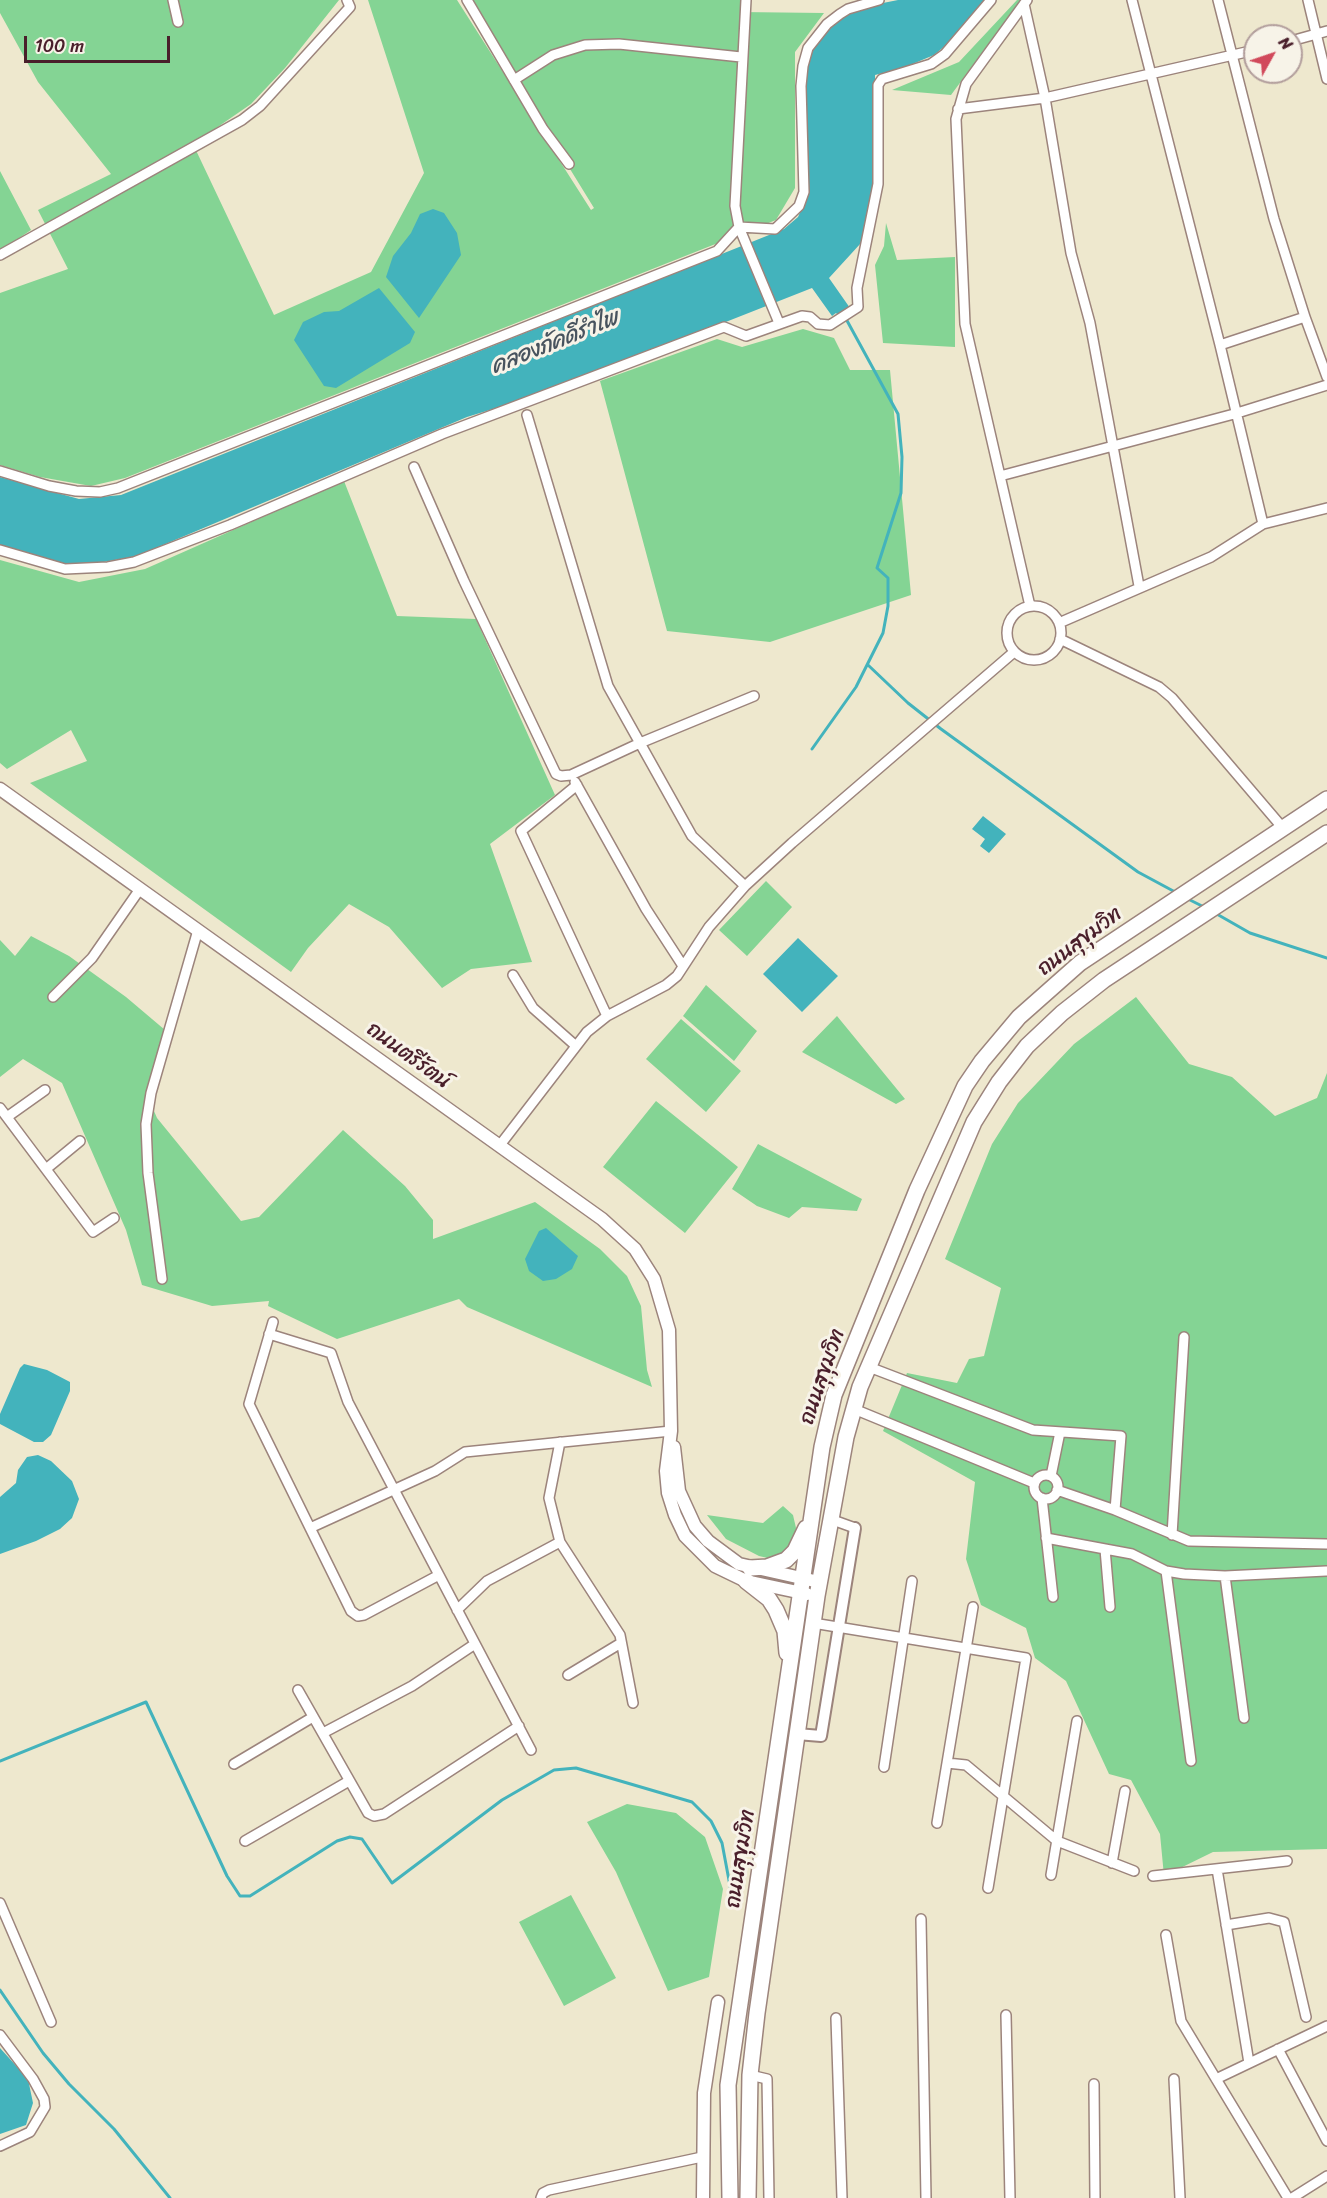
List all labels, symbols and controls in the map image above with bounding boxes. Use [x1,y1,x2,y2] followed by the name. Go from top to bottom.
[27,24,172,62] scale bar
[1243,24,1303,84] north arrow
[35,30,84,62] text: 100 m
[1271,30,1300,57] text: N
[487,305,623,381] water label: คลองภัคดีรำไพ
[1033,902,1127,982] street label: ถนนสุขุมวิท
[361,1017,455,1095] street label: ถนนตรีรัตน์
[795,1326,851,1428] street label: ถนนสุขุมวิท
[721,1808,761,1910] street label: ถนนสุขุมวิท

